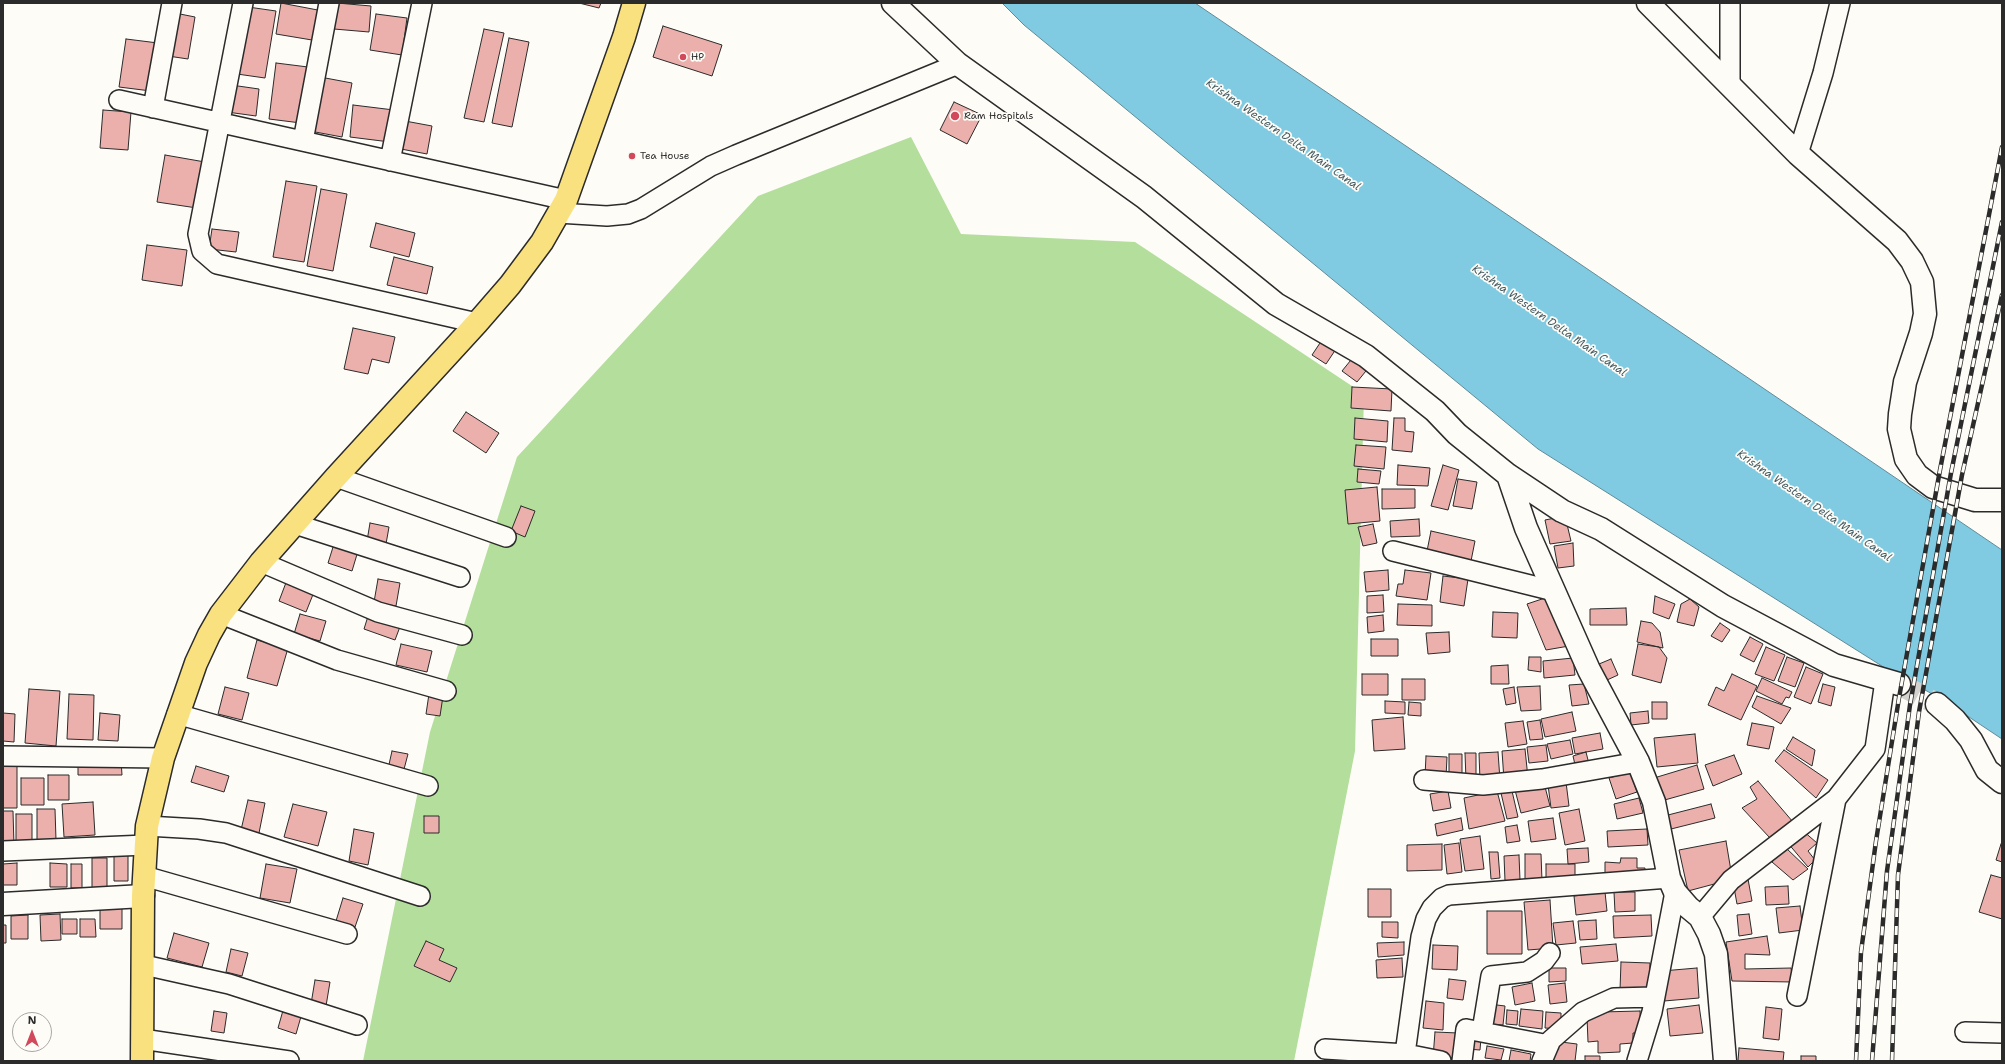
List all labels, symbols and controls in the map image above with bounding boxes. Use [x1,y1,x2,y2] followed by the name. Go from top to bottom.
[691,51,704,63] place label: HP
[678,52,688,62] marker: HP
[1203,76,1363,194] water label: Krishna Western Delta Main Canal
[949,110,961,122] marker: Ram Hospitals
[964,110,1033,122] place label: Ram Hospitals
[640,150,690,162] place label: Tea House
[627,151,637,161] marker: Tea House
[1469,262,1629,380] water label: Krishna Western Delta Main Canal
[1734,447,1894,565] water label: Krishna Western Delta Main Canal
[12,1012,52,1052] north arrow
[28,1013,36,1028] text: N

